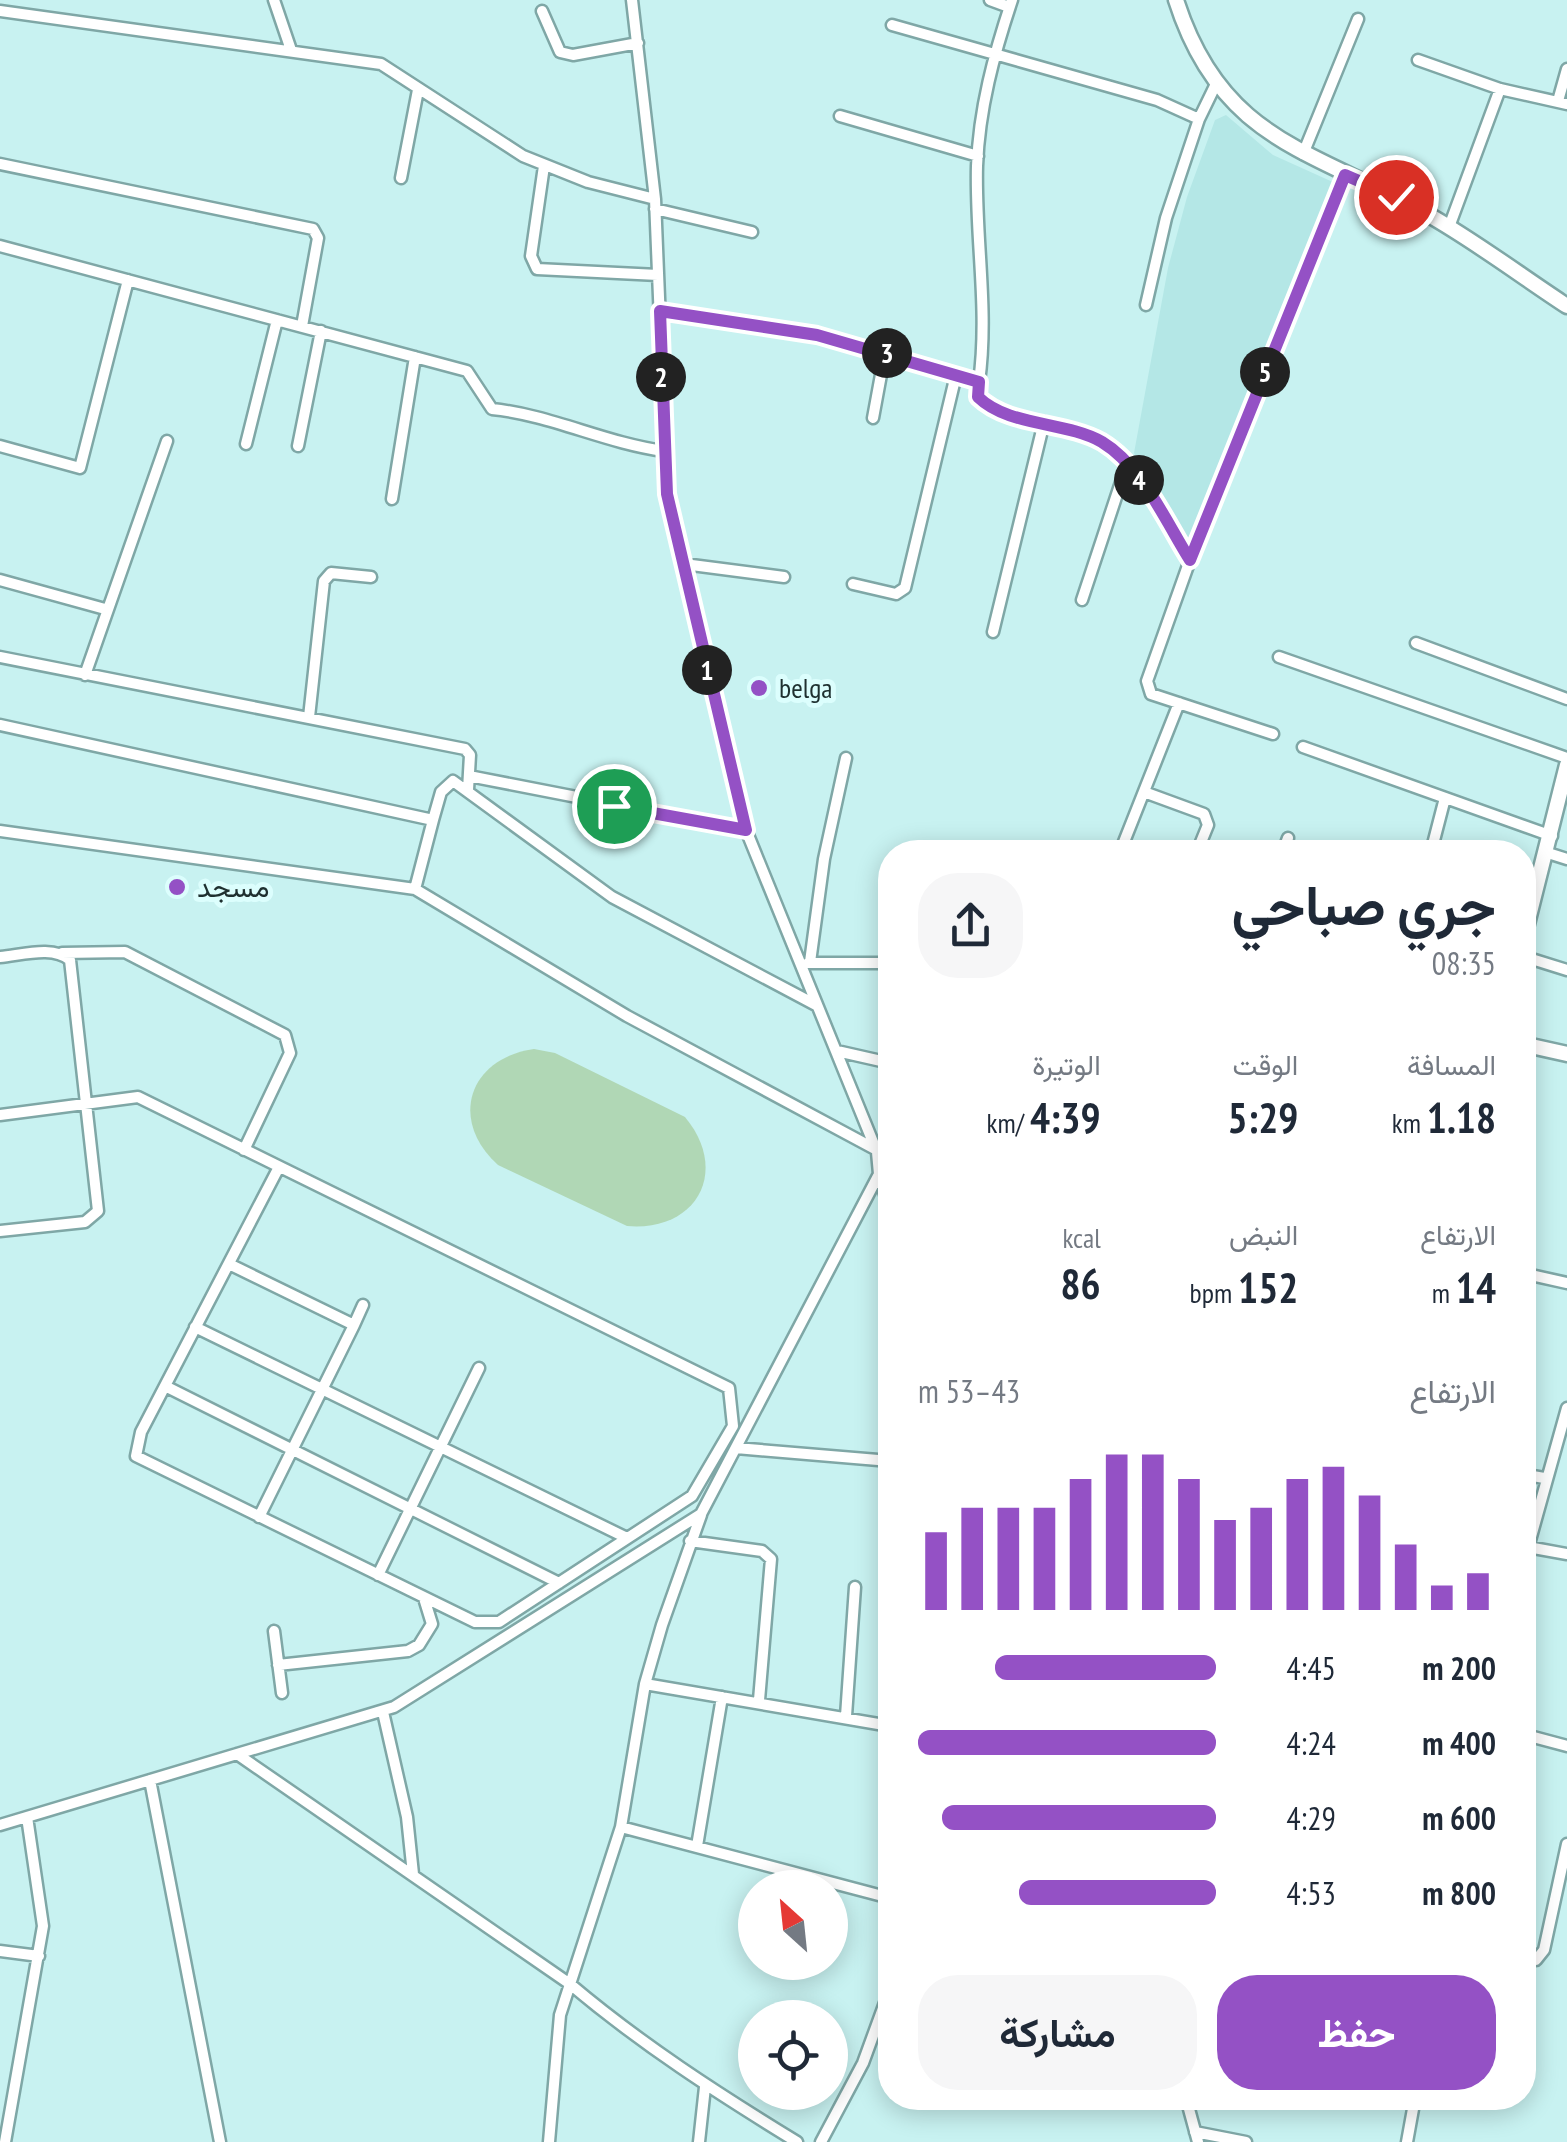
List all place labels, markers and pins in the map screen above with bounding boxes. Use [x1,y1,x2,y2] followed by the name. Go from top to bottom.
[1354,155,1439,240] pin
[862,328,912,378] pin: 3
[1240,347,1290,397] pin: 5
[636,352,686,402] pin: 2
[1114,455,1164,505] pin: 4
[682,645,732,695] pin: 1
[779,669,833,706] place label: belga
[748,677,770,699] marker: belga
[572,764,657,849] pin
[197,868,270,905] place label: مسجد
[166,876,188,898] marker: مسجد

